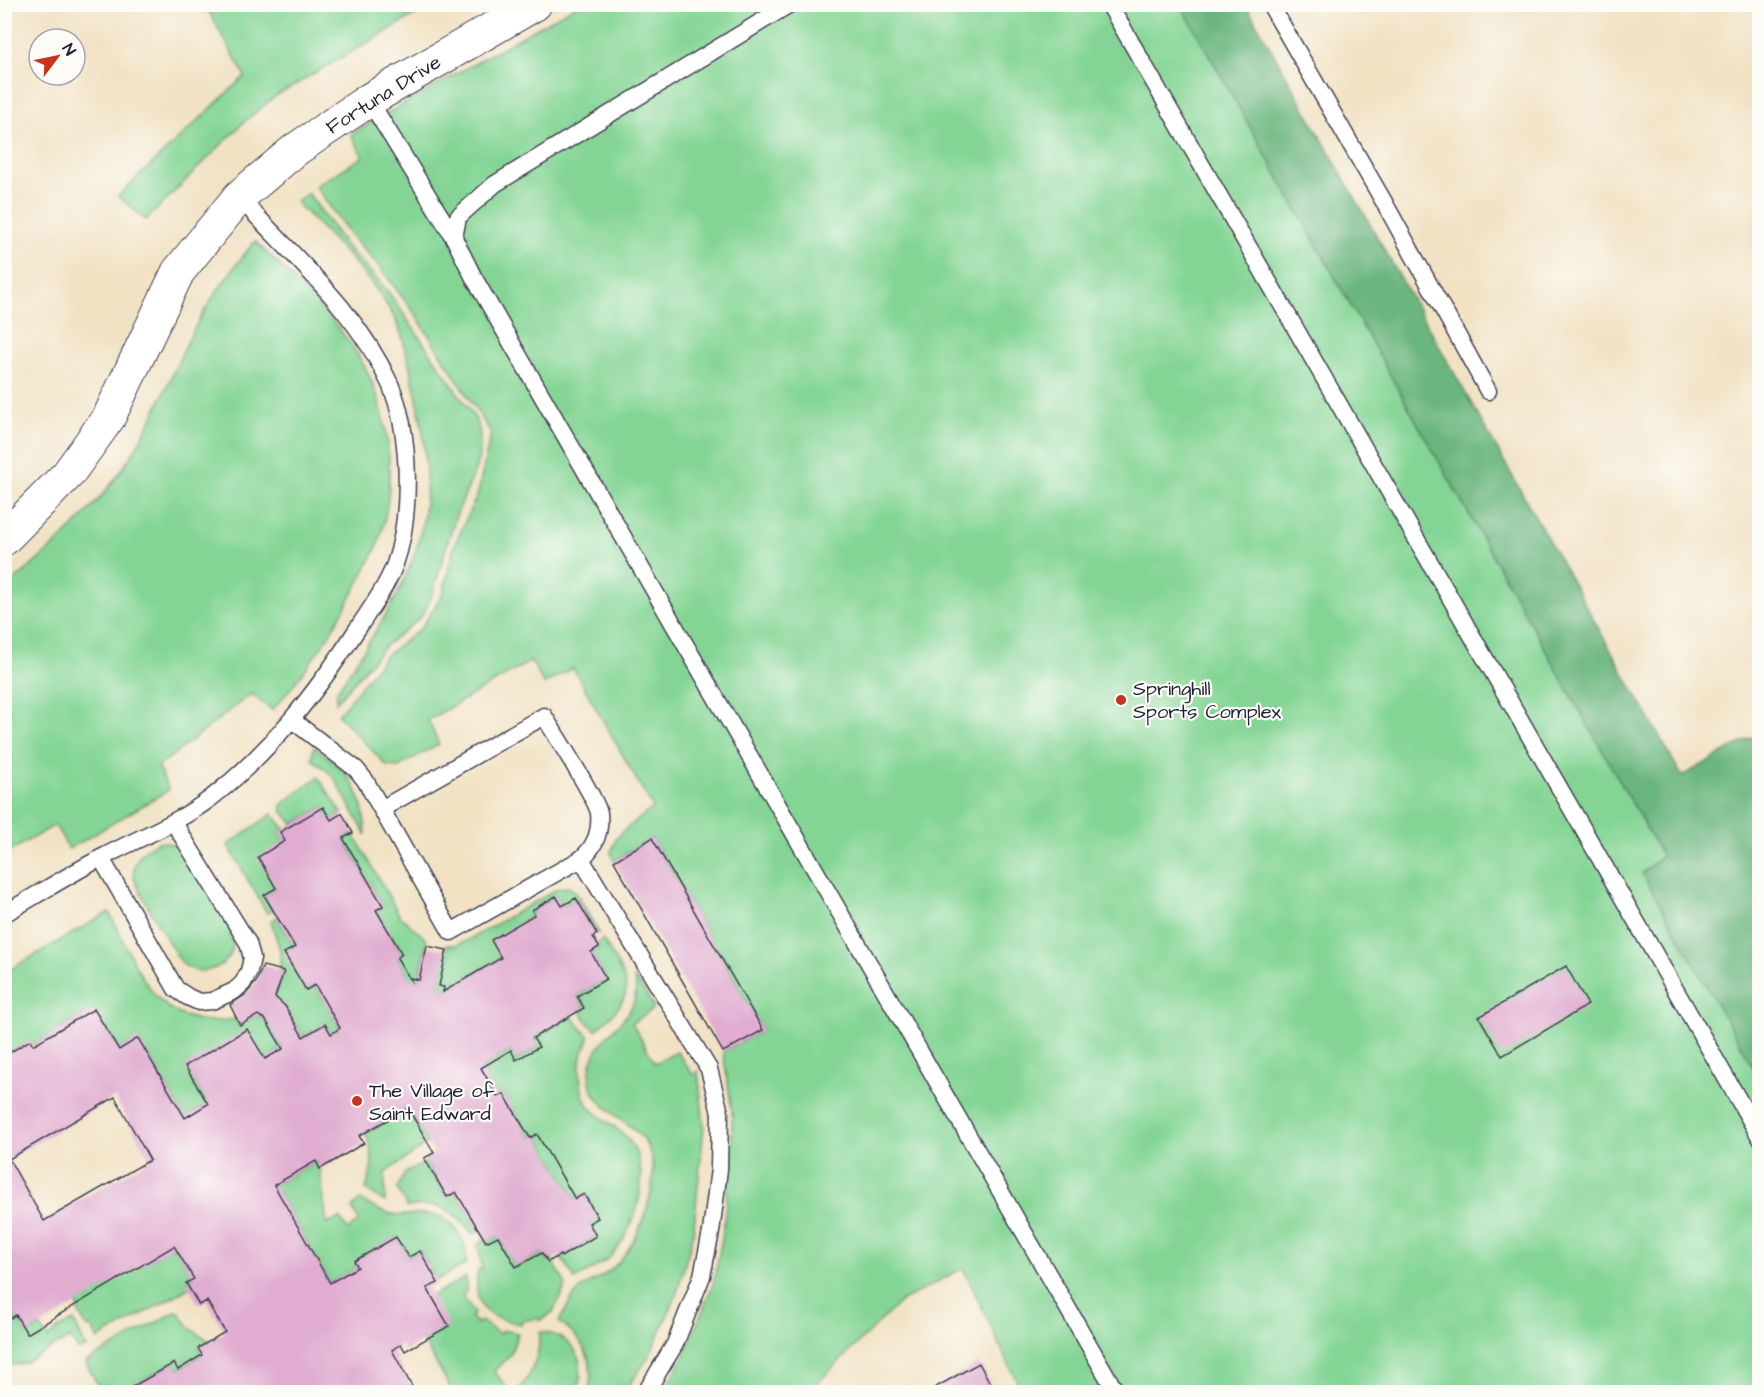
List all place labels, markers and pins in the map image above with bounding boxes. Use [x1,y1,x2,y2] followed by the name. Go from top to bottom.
[1133,675,1281,726] place label: Springhill Sports Complex
[1114,693,1128,707] marker: Springhill Sports Complex
[369,1077,495,1128] place label: The Village of Saint Edward
[350,1094,364,1108] marker: The Village of Saint Edward

